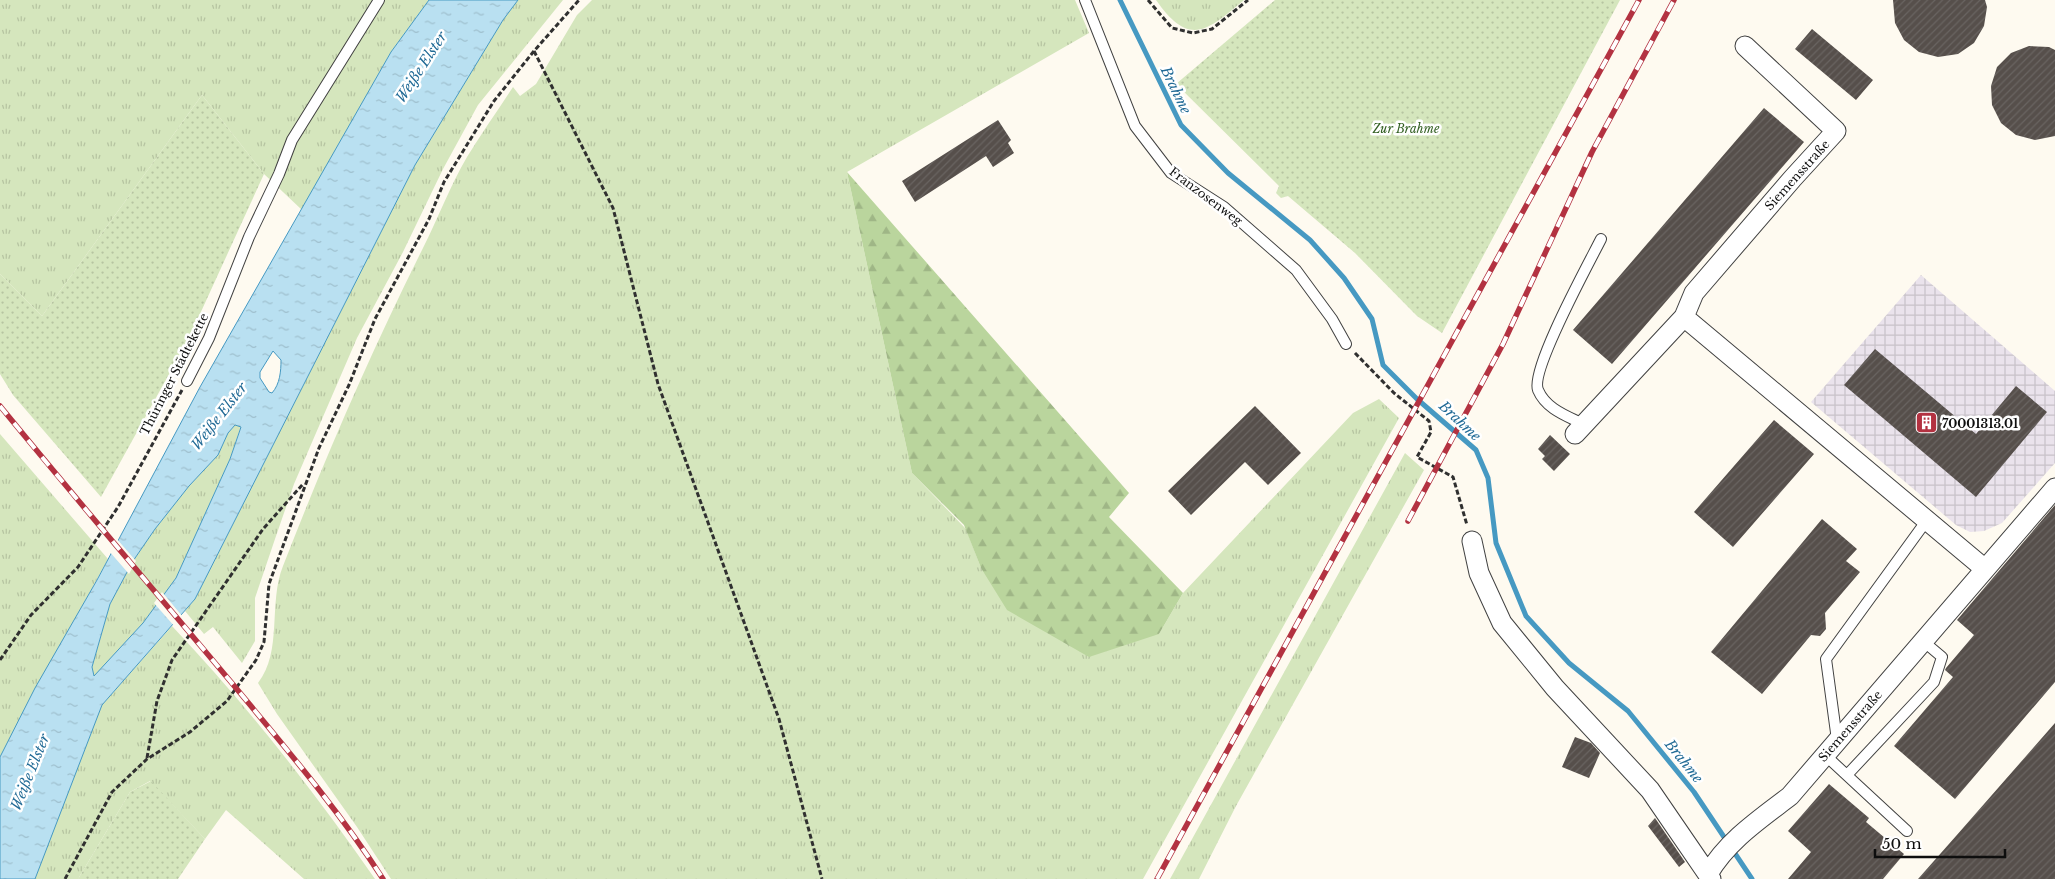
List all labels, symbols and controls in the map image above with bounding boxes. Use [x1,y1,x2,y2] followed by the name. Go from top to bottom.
[391,28,451,106] water label: Weiße Elster
[1156,62,1195,117] water label: Brahme
[1372,121,1440,136] park label: Zur Brahme
[1761,137,1833,213] street label: Siemensstraße
[1167,164,1246,229] street label: Franzosenweg
[137,310,211,438] street label: Thüringer Städtekette
[187,378,251,453] water label: Weiße Elster
[1435,396,1485,445] water label: Brahme
[1914,411,1938,435] building icon: 70001313.01
[1942,416,2018,431] place label: 70001313.01
[1815,687,1885,765] street label: Siemensstraße
[7,731,54,813] water label: Weiße Elster
[1660,735,1707,787] water label: Brahme
[1875,826,2005,858] scale bar
[1882,834,1922,853] text: 50 m

